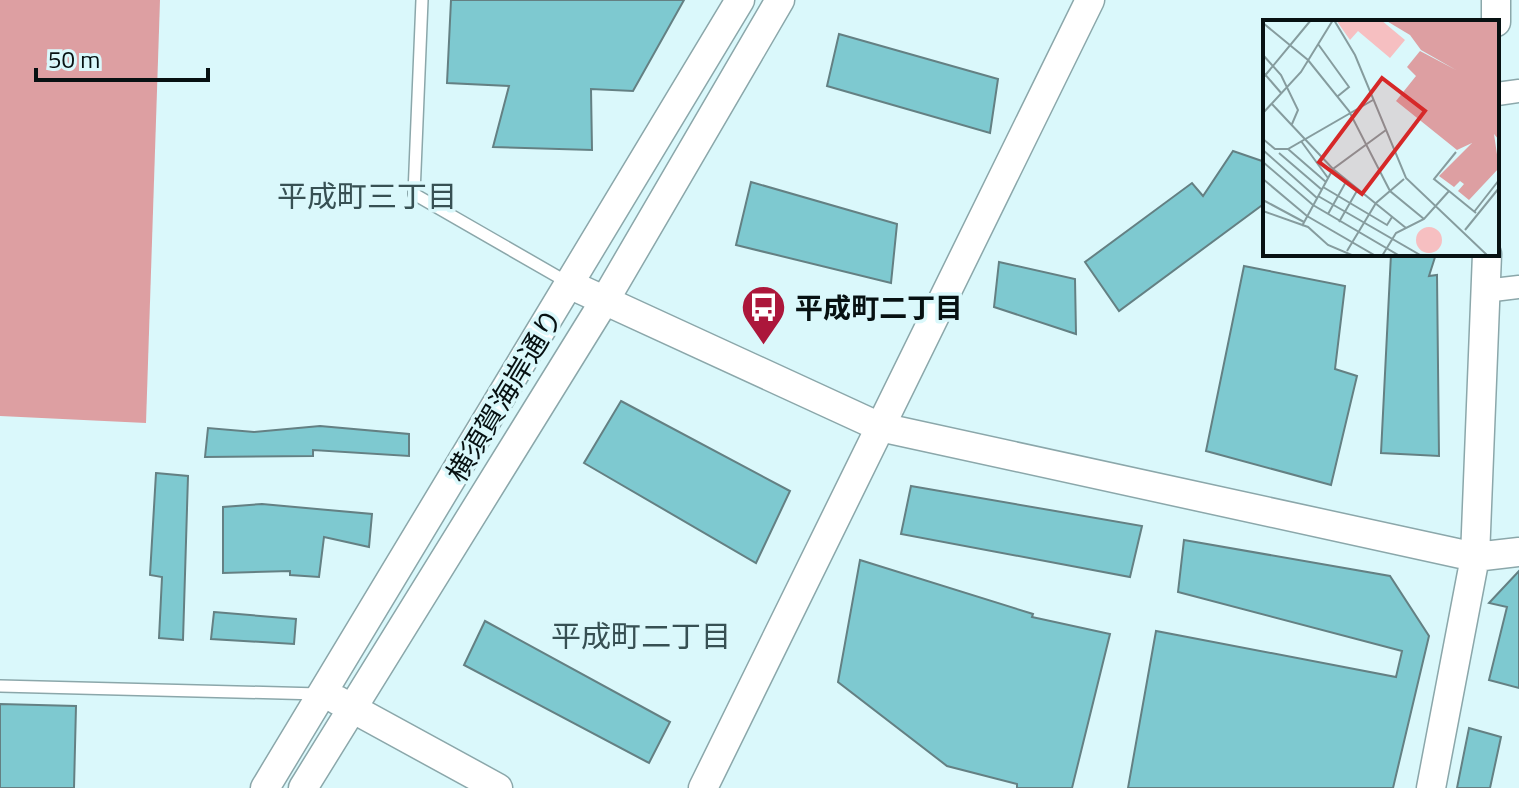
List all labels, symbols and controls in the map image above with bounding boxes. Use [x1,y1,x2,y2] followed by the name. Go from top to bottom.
[1263,20,1499,256] inset map
[36,32,208,82] scale bar
[48,41,100,77] text: 50 m
[277,173,457,219] district label: 平成町三丁目
[740,283,788,346] bus stop icon: 平成町二丁目
[795,286,963,329] place label: 平成町二丁目
[435,300,573,490] street label: 横須賀海岸通り
[551,613,731,659] district label: 平成町二丁目

